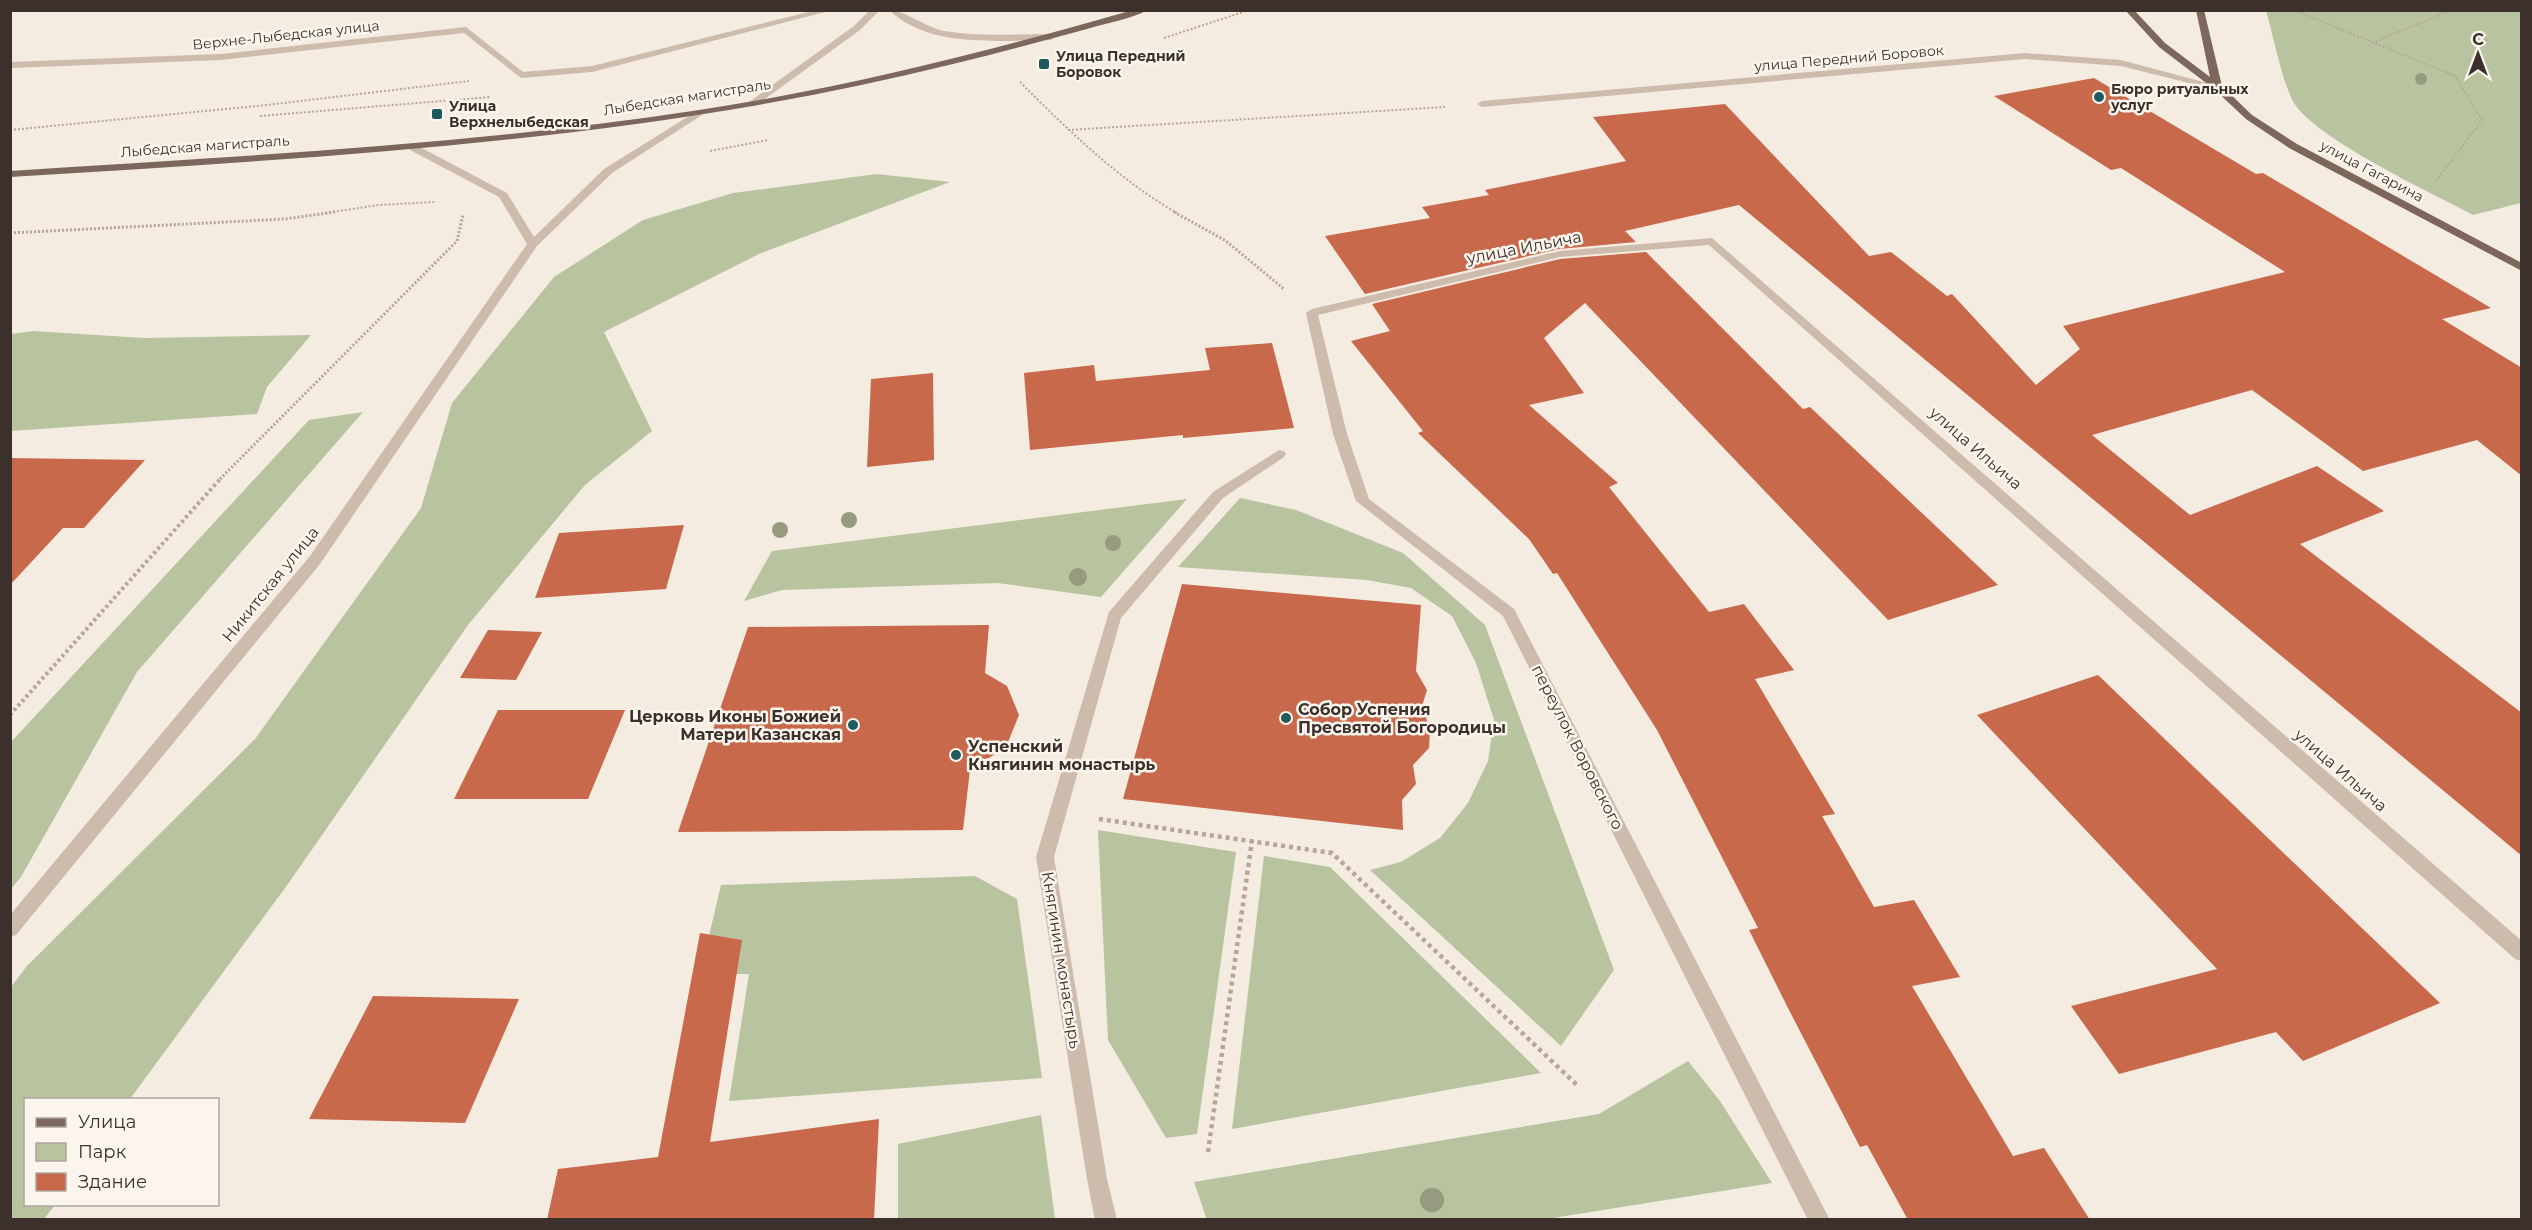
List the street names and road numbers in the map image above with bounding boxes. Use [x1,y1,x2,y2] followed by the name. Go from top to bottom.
[192,16,380,54] street label: Верхне-Лыбедская улица
[1752,41,1945,75] street label: улица Передний Боровок
[602,75,772,119] street label: Лыбедская магистраль
[120,131,290,161] street label: Лыбедская магистраль
[2316,136,2427,206] street label: улица Гагарина
[1464,227,1583,268] street label: улица Ильича
[1925,402,2026,494] street label: улица Ильича
[218,523,323,646] street label: Никитская улица
[1528,662,1627,833] street label: переулок Воровского
[2290,724,2391,816] street label: улица Ильича
[1038,870,1085,1050] street label: Княгинин монастырь

